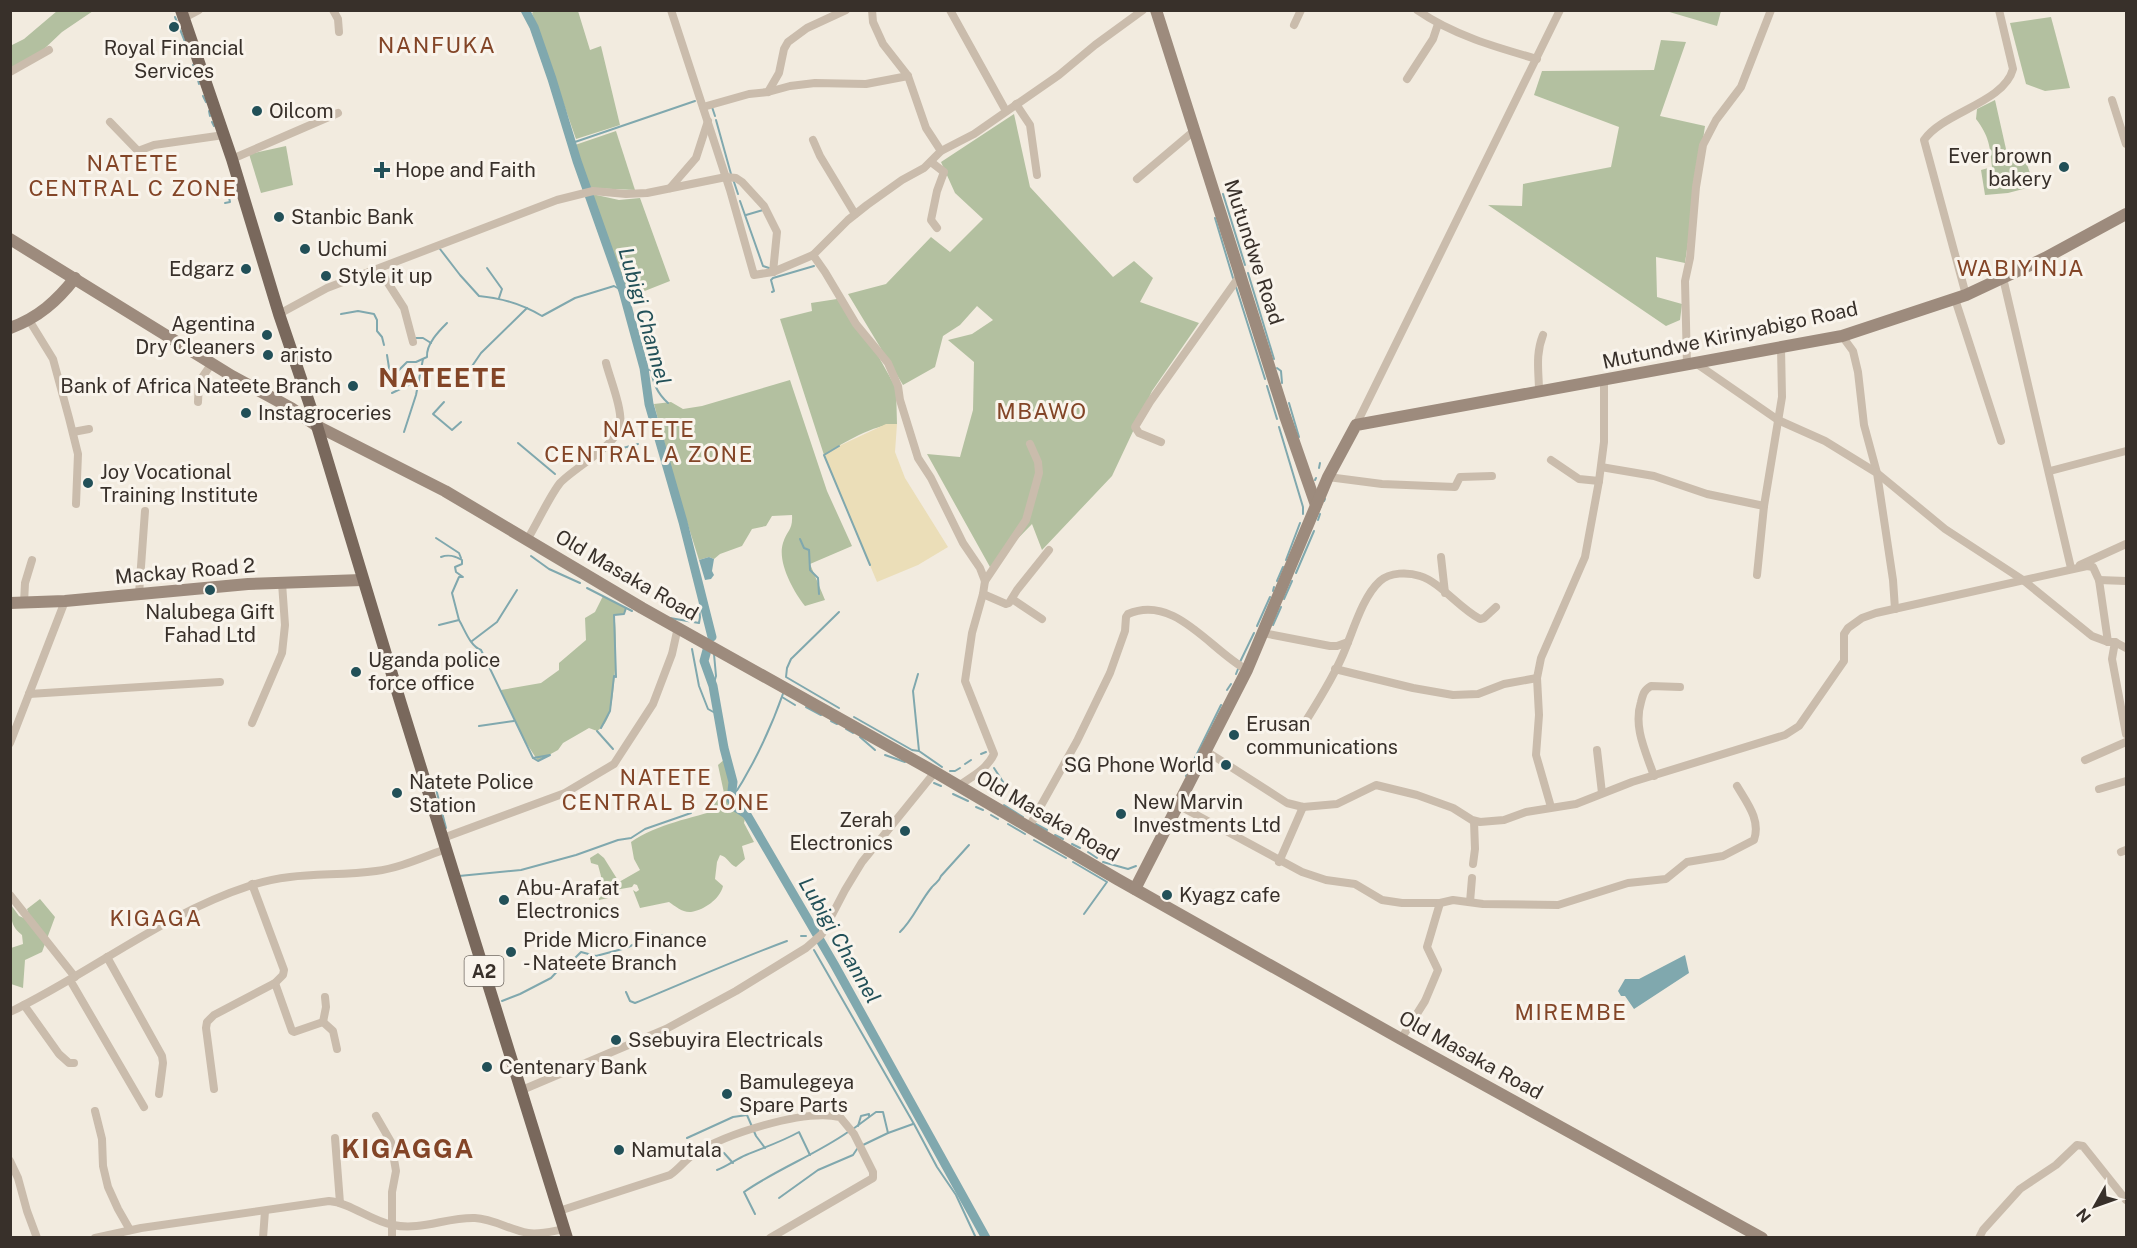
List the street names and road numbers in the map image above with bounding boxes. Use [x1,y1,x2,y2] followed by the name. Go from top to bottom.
[1219,176,1289,328] street label: Mutundwe Road
[1600,296,1860,374] street label: Mutundwe Kirinyabigo Road
[551,524,703,626] street label: Old Masaka Road
[114,553,256,589] street label: Mackay Road 2
[972,765,1124,867] street label: Old Masaka Road
[464,956,504,986] road number: A2
[1395,1005,1547,1105] street label: Old Masaka Road

